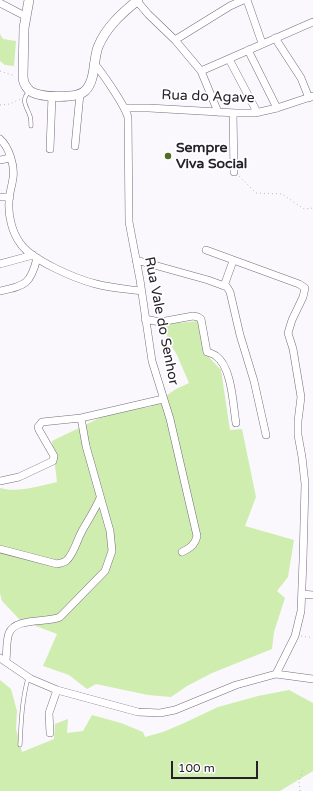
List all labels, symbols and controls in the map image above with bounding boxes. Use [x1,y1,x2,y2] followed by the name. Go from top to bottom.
[161,87,255,107] street label: Rua do Agave
[176,140,247,172] place label: Sempre Viva Social
[163,151,173,161] marker: Sempre Viva Social
[140,255,182,387] street label: Rua Vale do Senhor
[173,753,260,779] scale bar
[178,761,215,775] text: 100 m

